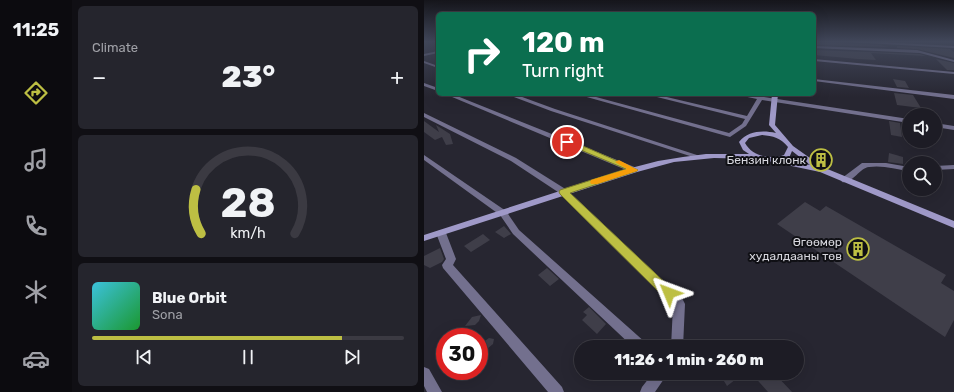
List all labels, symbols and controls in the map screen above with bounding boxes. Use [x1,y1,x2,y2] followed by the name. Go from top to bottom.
[13,19,59,41] text: 11:25
[522,26,605,59] text: 120 m
[456,28,508,80] icon: right
[92,40,138,55] text: Climate
[222,59,275,95] text: 23°
[522,60,604,82] text: Turn right
[92,64,106,91] text: −
[390,64,404,91] text: +
[22,79,50,107] icon: directions
[902,108,942,196] map controls
[902,108,942,148] button: sound
[550,125,584,159] pin
[556,131,578,153] icon: arrive
[22,146,50,174] icon: music
[808,147,834,173] building icon: Бензин клонк
[727,153,807,167] place label: Бензин клонк
[902,156,942,196] button: search
[220,178,276,227] text: 28
[22,212,50,240] icon: phone
[230,225,266,242] text: km/h
[749,235,842,263] place label: Өгөөмөр худалдааны төв
[845,236,871,262] building icon: Өгөөмөр худалдааны төв
[648,272,690,314] position arrow
[22,278,50,306] icon: climate
[152,289,227,307] text: Blue Orbit
[152,307,183,322] text: Sona
[436,328,488,380] speed limit sign: 30
[22,345,50,373] icon: car
[133,346,155,368] icon: previous
[237,346,259,368] icon: pause
[341,346,363,368] icon: next
[614,351,764,369] text: 11:26 · 1 min · 260 m

